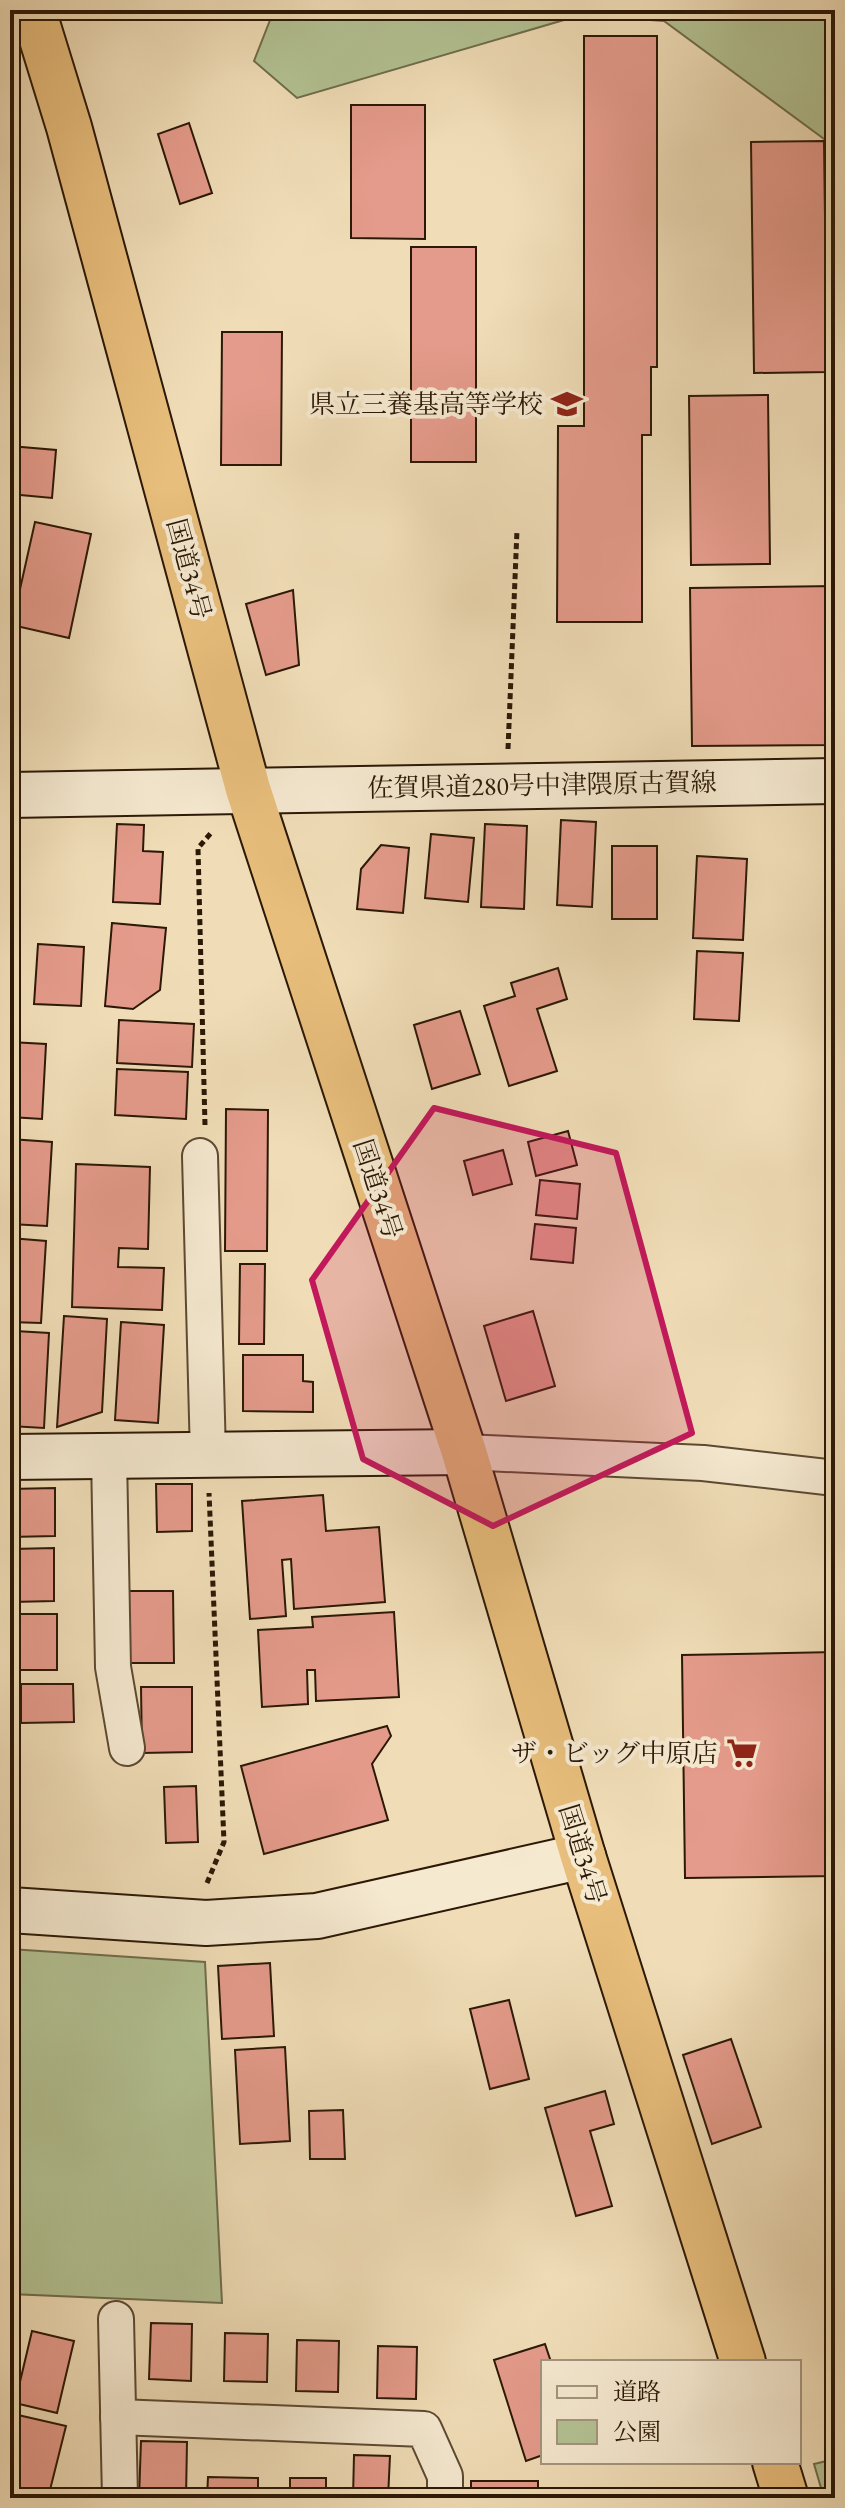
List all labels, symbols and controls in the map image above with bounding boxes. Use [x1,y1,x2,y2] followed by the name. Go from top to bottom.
[309,387,543,421] place label: 県立三養基高等学校
[550,387,584,421] school or university icon: 県立三養基高等学校
[159,515,219,623] street label: 国道34号
[367,765,717,805] street label: 佐賀県道280号中津隈原古賀線
[346,1135,410,1243] street label: 国道34号
[511,1736,718,1770] place label: ザ・ビッグ中原店
[725,1736,759,1770] supermarket icon: ザ・ビッグ中原店
[552,1800,614,1908] street label: 国道34号
[541,2360,801,2464] legend
[613,2376,661,2407] text: 道路
[613,2416,661,2447] text: 公園

